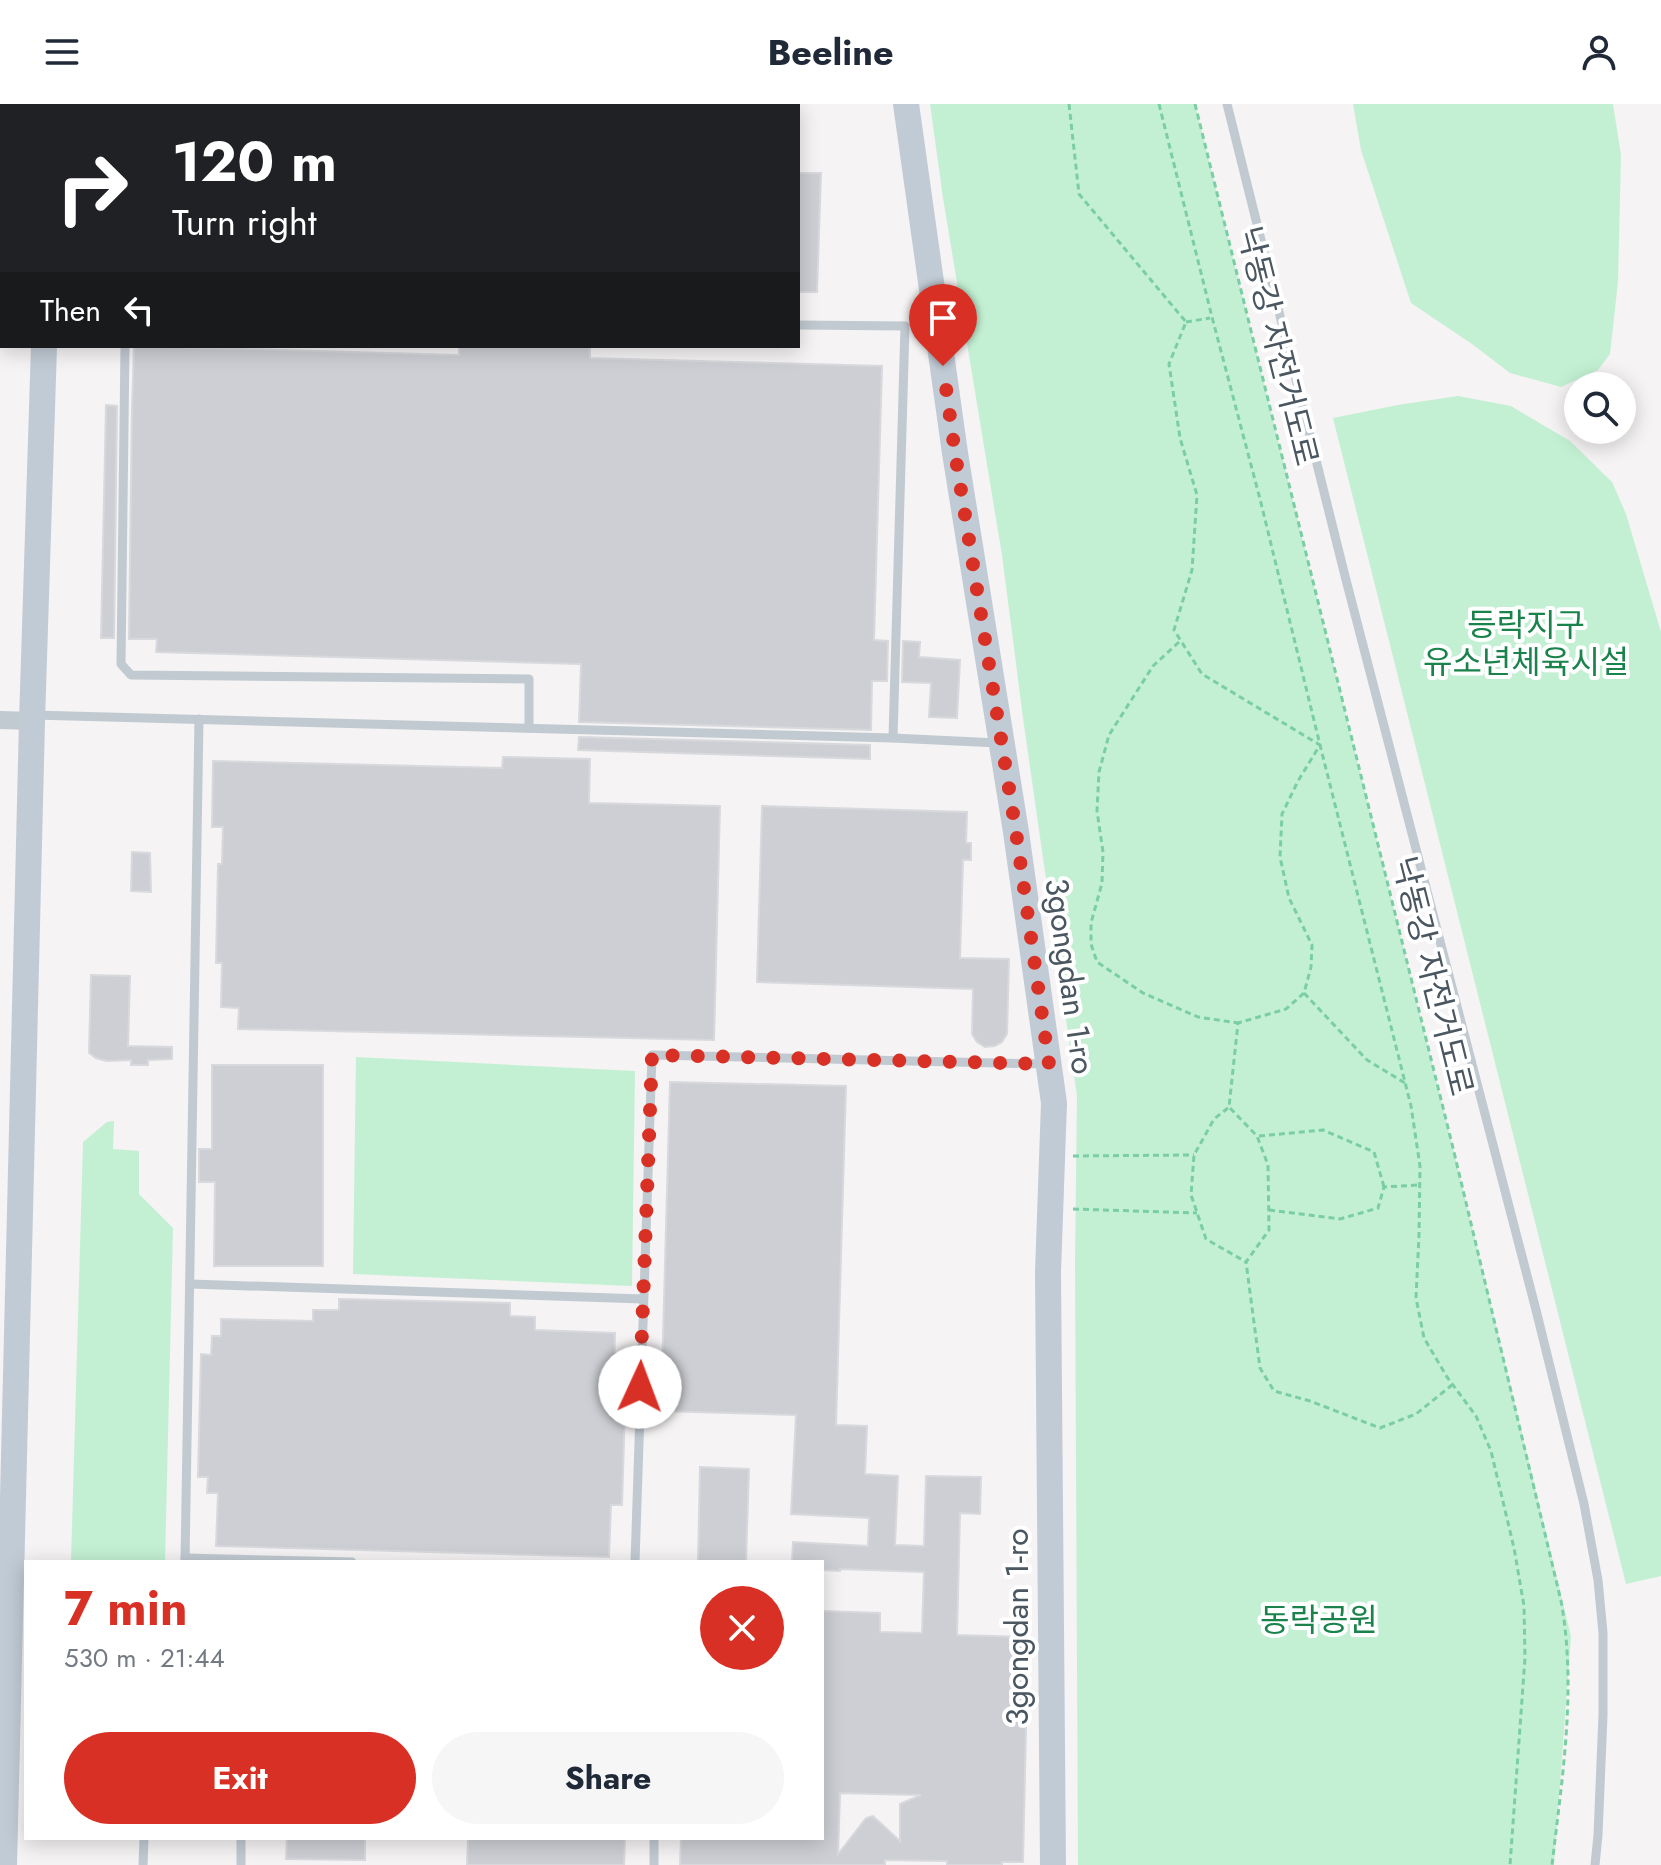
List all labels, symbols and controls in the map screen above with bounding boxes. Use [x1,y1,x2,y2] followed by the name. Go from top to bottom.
[767,26,894,78] text: Beeline
[40,30,84,74] icon: menu
[1577,30,1621,74] icon: person
[172,121,337,202] text: 120 m
[40,136,144,240] icon: right
[172,196,317,248] text: Turn right
[1226,222,1330,470] street label: 낙동강 자전거도로
[909,284,977,366] pin
[117,288,161,332] icon: left
[40,289,101,332] text: Then
[921,296,965,340] icon: arrive
[1564,372,1636,444] map controls
[1564,372,1636,444] button: search
[1423,602,1629,685] park label: 등락지구 유소년체육시설
[1381,852,1485,1100] street label: 낙동강 자전거도로
[1033,875,1107,1077] street label: 3gongdan 1-ro
[598,1345,682,1429] position arrow
[994,1528,1040,1726] street label: 3gongdan 1-ro
[64,1574,188,1643] text: 7 min
[700,1586,784,1670] button: close
[1260,1597,1378,1643] park label: 동락공원
[64,1639,225,1677] text: 530 m · 21:44
[64,1732,416,1824] button: Exit
[432,1732,784,1824] button: Share

